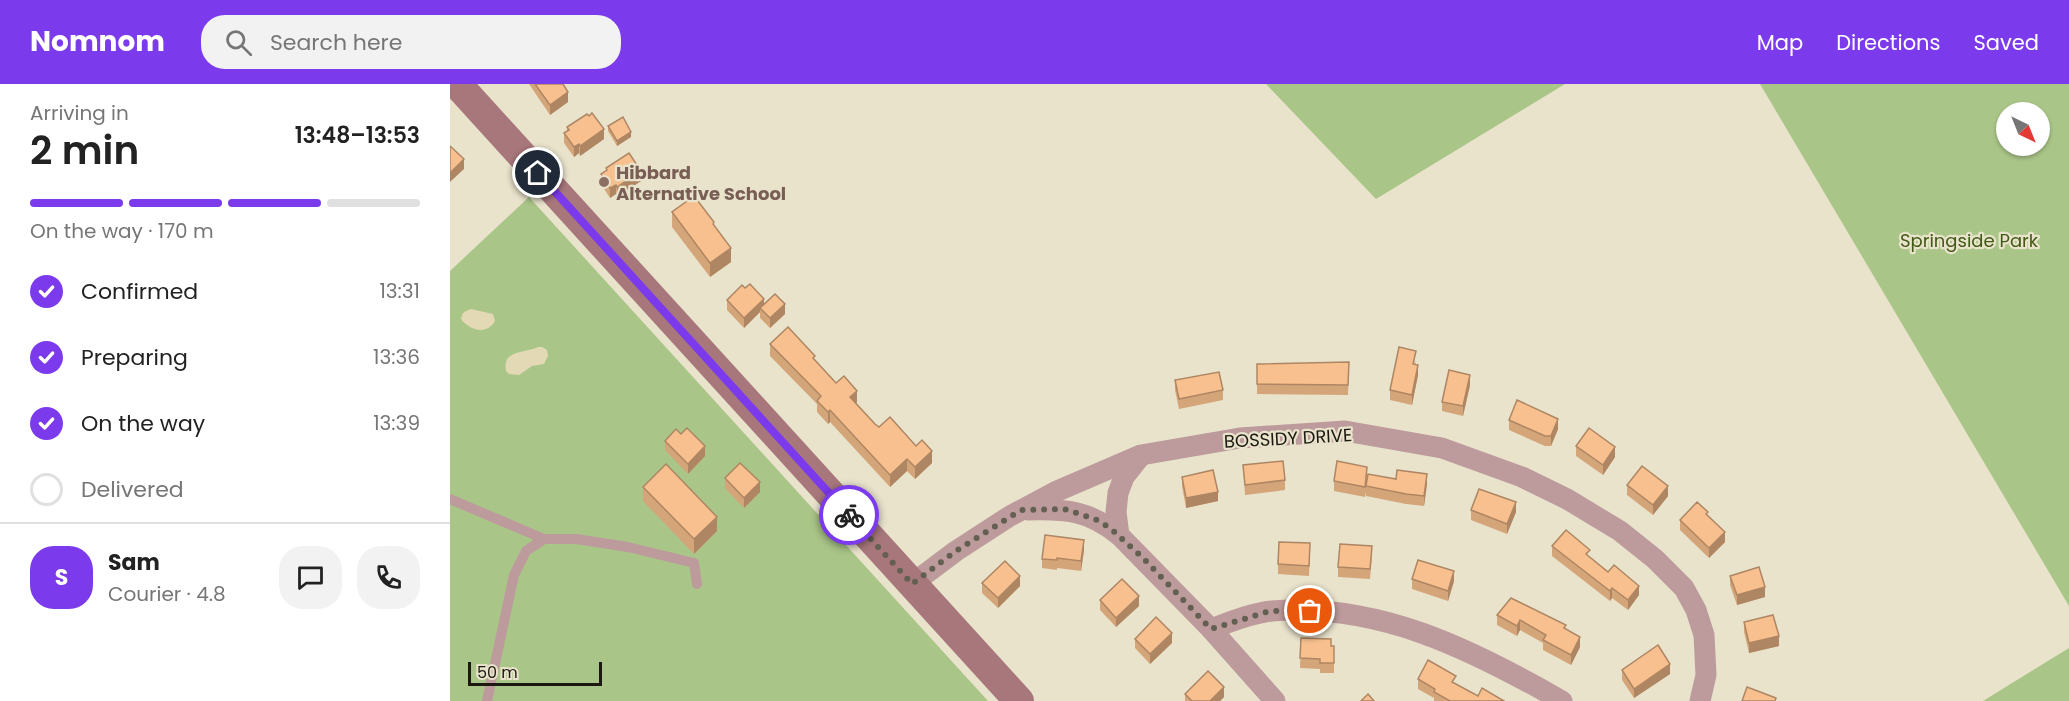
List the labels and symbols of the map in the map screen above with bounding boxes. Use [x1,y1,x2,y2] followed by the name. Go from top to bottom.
[1996,102,2050,156] north arrow
[512,147,563,198] pin
[616,160,786,206] place label: Hibbard Alternative School
[597,175,611,189] marker: Hibbard Alternative School
[1900,228,2039,253] park label: Springside Park
[1223,422,1353,454] street label: BOSSIDY DRIVE
[819,485,879,545] courier
[1284,585,1335,636] pin
[468,659,602,686] scale bar

